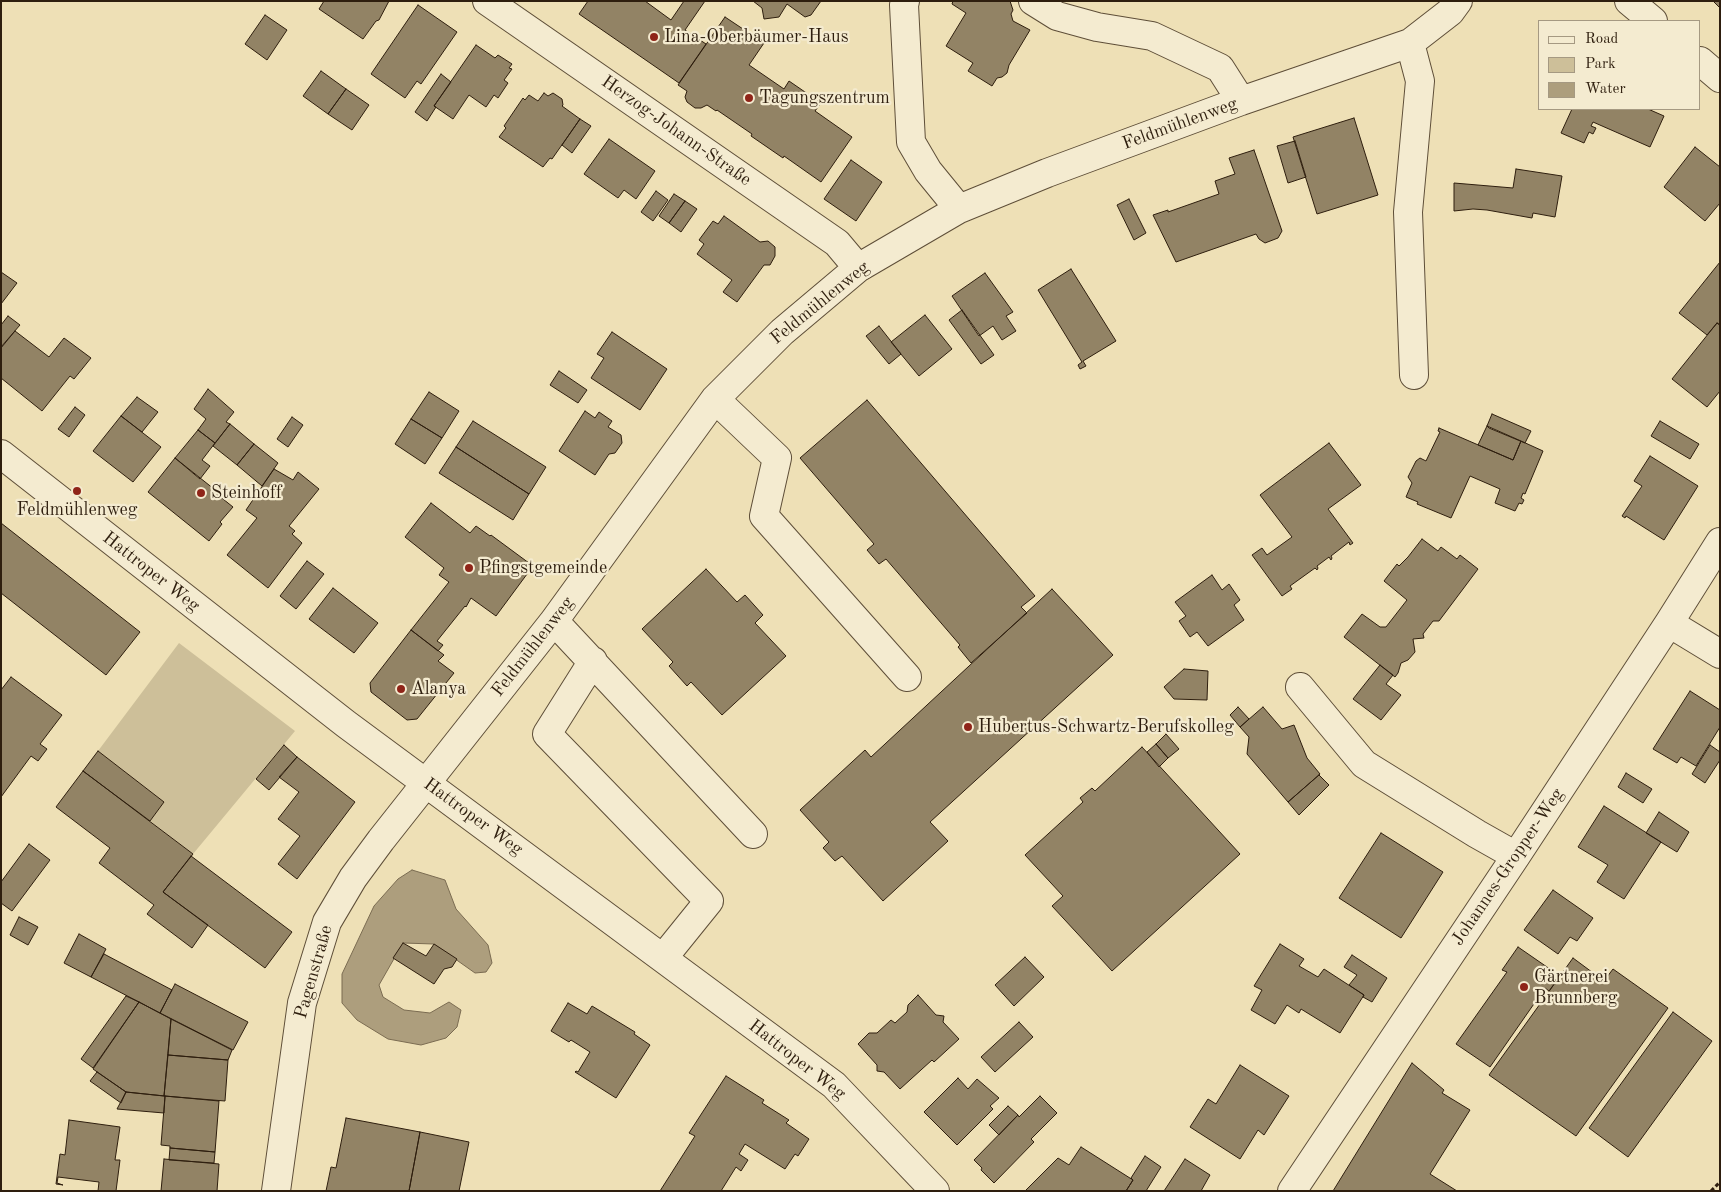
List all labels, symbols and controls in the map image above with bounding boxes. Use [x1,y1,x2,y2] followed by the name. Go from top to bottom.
[1538,20,1701,110] legend
[664,26,848,48] place label: Lina-Oberbäumer-Haus
[648,31,660,43] marker: Lina-Oberbäumer-Haus
[1585,32,1618,47] text: Road
[1585,57,1616,72] text: Park
[597,71,755,191] street label: Herzog-Johann-Straße
[1585,82,1626,97] text: Water
[759,87,890,109] place label: Tagungszentrum
[743,92,755,104] marker: Tagungszentrum
[1119,93,1241,155] street label: Feldmühlenweg
[766,257,874,349] street label: Feldmühlenweg
[211,482,282,504] place label: Steinhoff
[71,485,83,497] marker: Feldmühlenweg
[195,487,207,499] marker: Steinhoff
[16,499,138,521] place label: Feldmühlenweg
[98,527,204,617] street label: Hattroper Weg
[479,557,607,579] place label: Pfingstgemeinde
[463,562,475,574] marker: Pfingstgemeinde
[487,593,579,701] street label: Feldmühlenweg
[411,678,466,700] place label: Alanya
[395,683,407,695] marker: Alanya
[978,716,1234,738] place label: Hubertus-Schwartz-Berufskolleg
[962,721,974,733] marker: Hubertus-Schwartz-Berufskolleg
[419,774,527,860] street label: Hattroper Weg
[1447,784,1569,950] street label: Johannes-Gropper-Weg
[290,923,338,1021] street label: Pagenstraße
[1534,966,1617,1009] place label: Gärtnerei Brunnberg
[1518,981,1530,993] marker: Gärtnerei Brunnberg
[744,1015,850,1105] street label: Hattroper Weg

